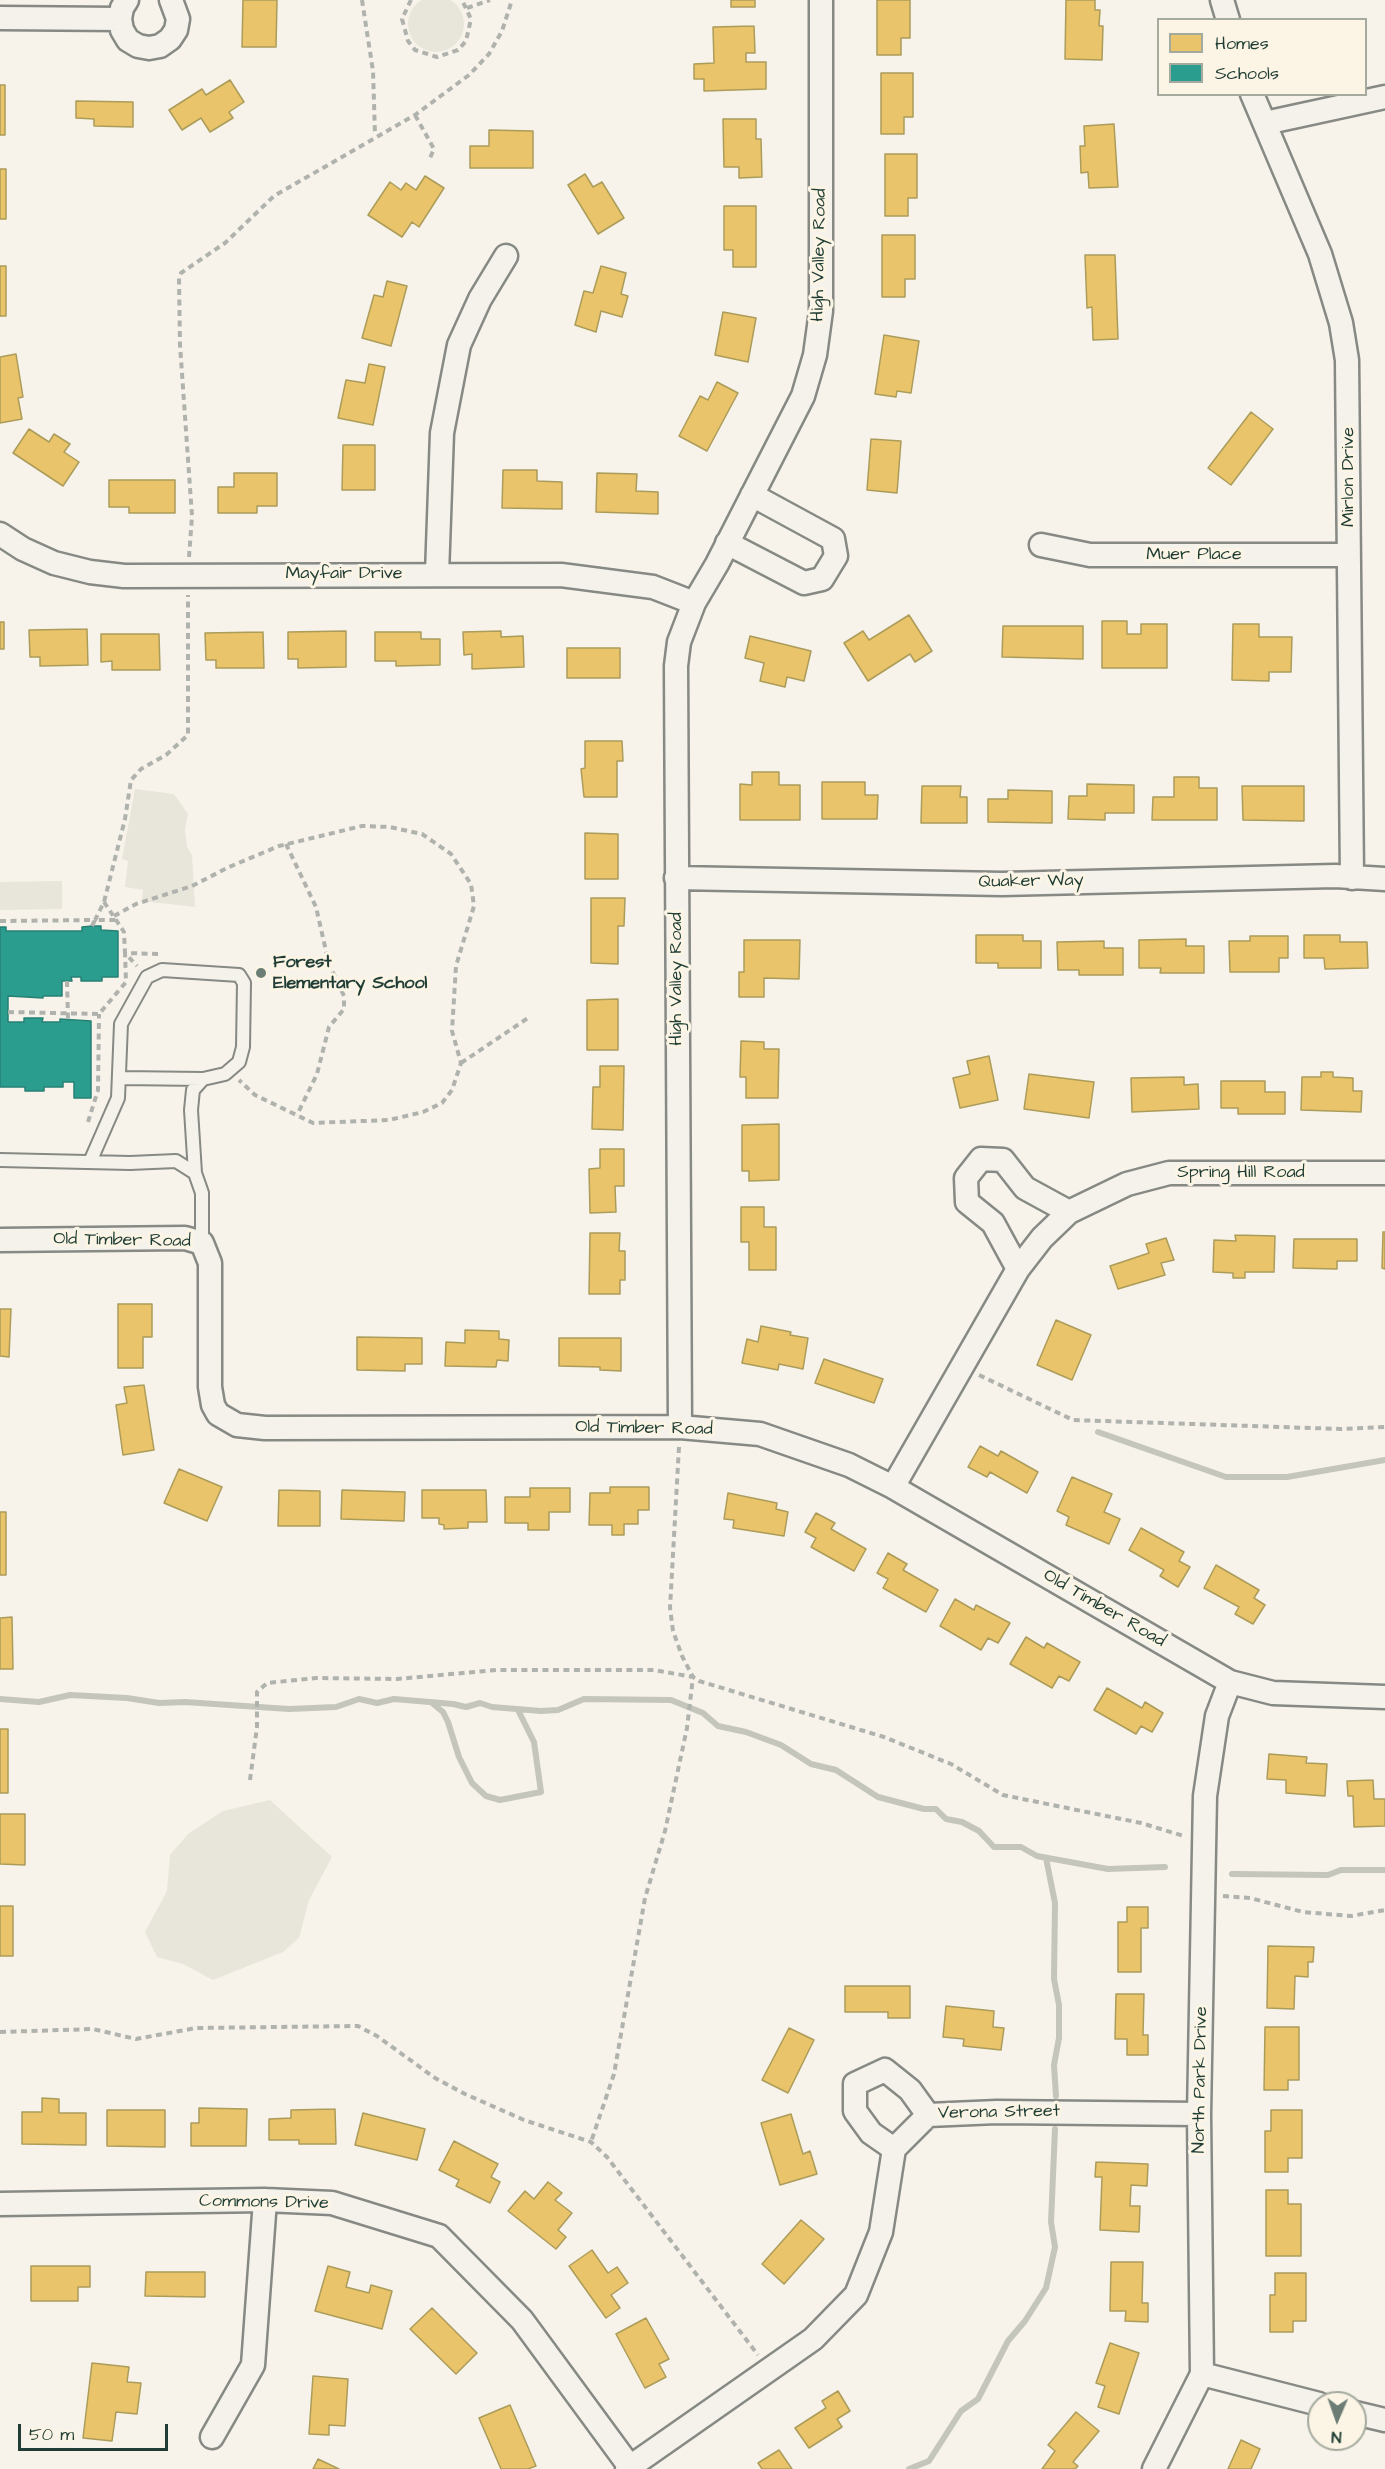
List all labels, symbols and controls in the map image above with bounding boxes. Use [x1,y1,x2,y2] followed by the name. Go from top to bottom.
[1157,18,1367,96] legend
[1215,31,1269,56] text: Homes
[1215,61,1279,86] text: Schools
[808,188,832,322] street label: High Valley Road
[1338,427,1360,527] street label: Mirlon Drive
[1146,544,1242,566] street label: Muer Place
[285,563,403,585] street label: Mayfair Drive
[978,870,1084,894] street label: Quaker Way
[666,912,688,1046] street label: High Valley Road
[273,952,427,994] place label: Forest Elementary School
[254,966,268,980] marker: Forest Elementary School
[1177,1162,1305,1184] street label: Spring Hill Road
[53,1229,191,1253] street label: Old Timber Road
[575,1417,713,1441] street label: Old Timber Road
[1039,1565,1169,1653] street label: Old Timber Road
[1189,2006,1213,2154] street label: North Park Drive
[938,2101,1060,2125] street label: Verona Street
[199,2191,329,2215] street label: Commons Drive
[1307,2391,1367,2451] north arrow
[21,2412,171,2450] scale bar
[29,2422,74,2447] text: 50 m
[1331,2426,1342,2448] text: N

